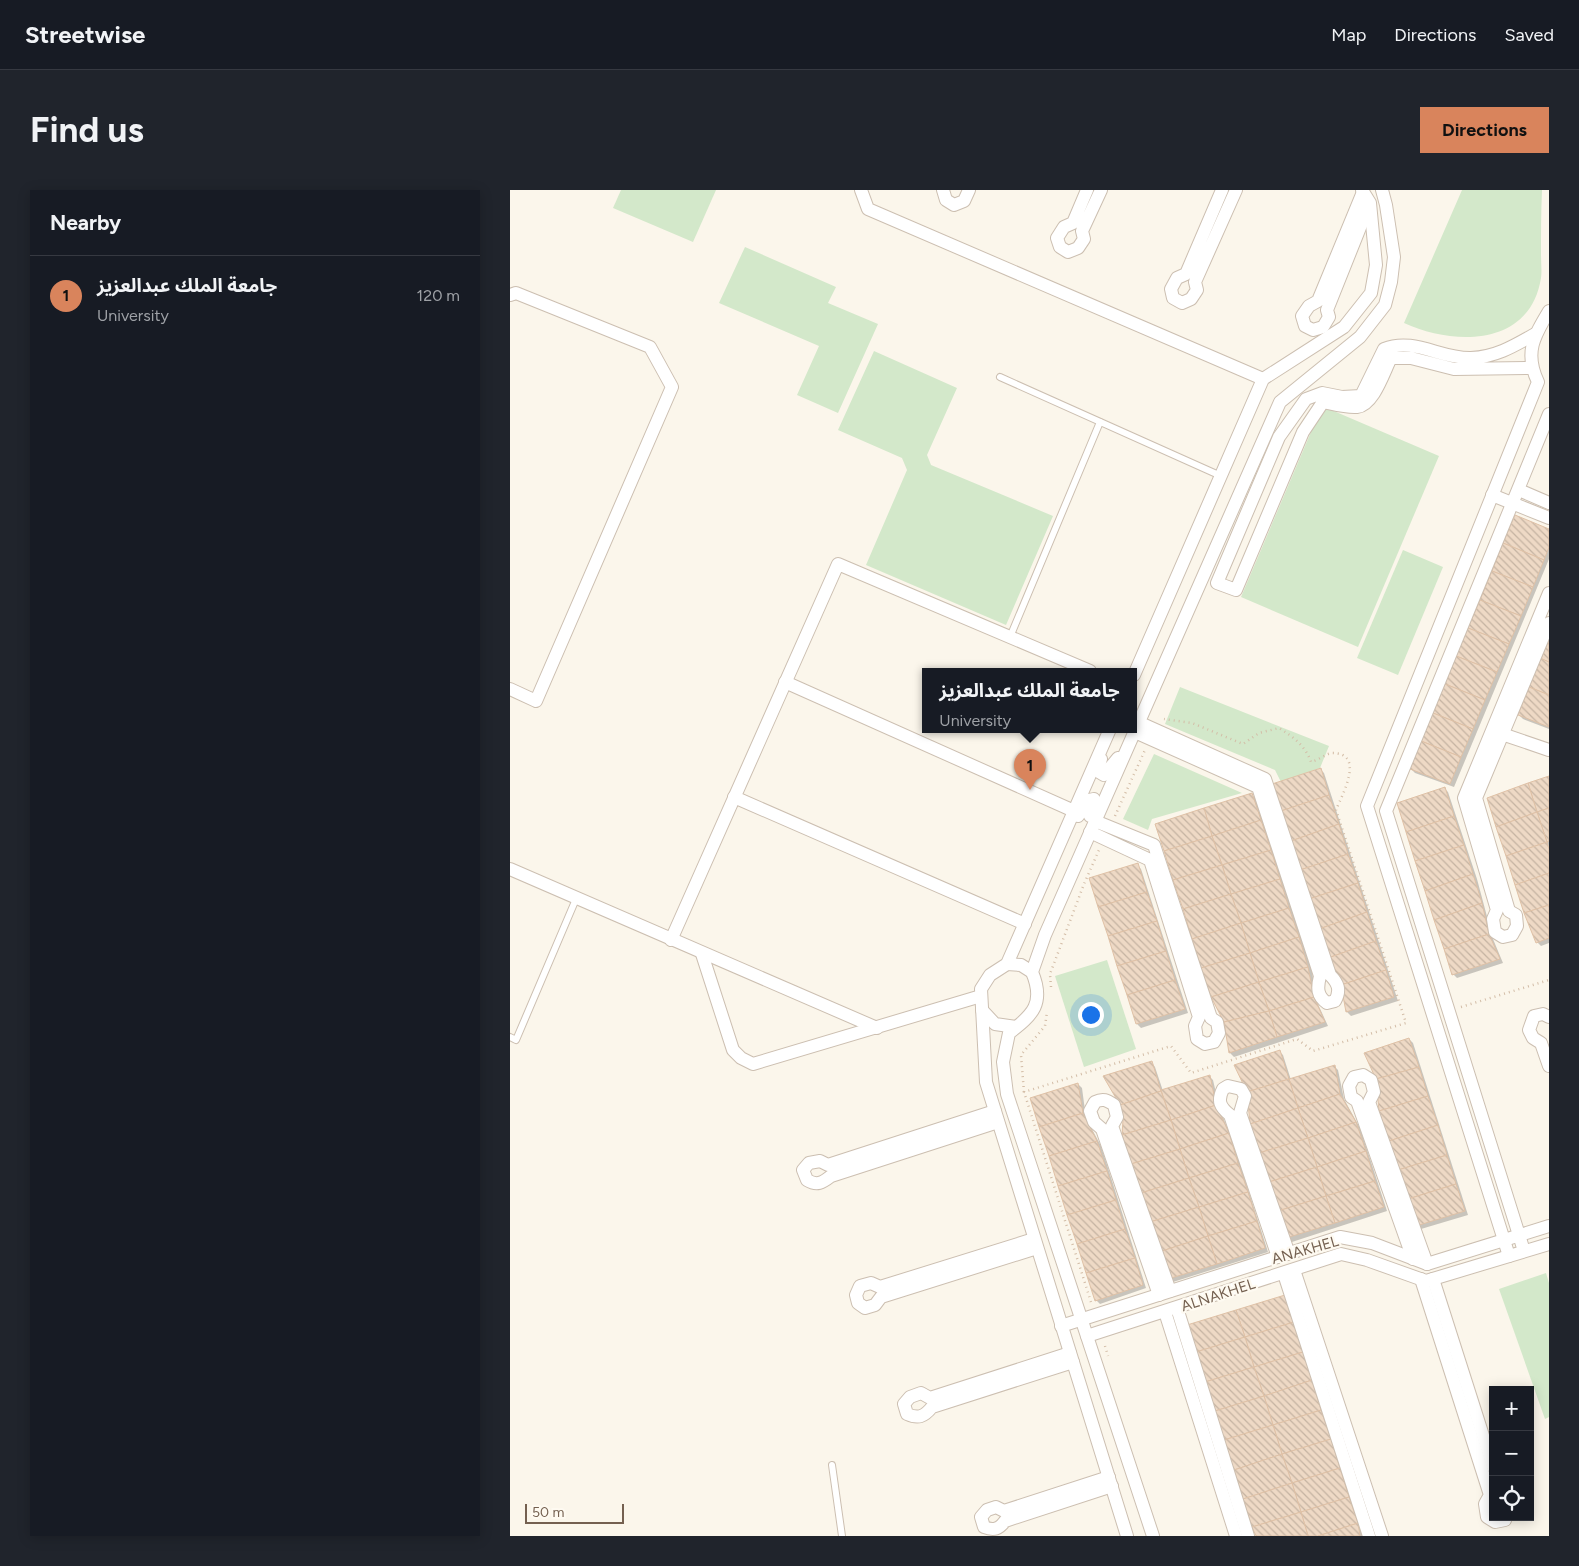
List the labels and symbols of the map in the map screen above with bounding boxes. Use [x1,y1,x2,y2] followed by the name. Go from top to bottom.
[1014,749,1046,790] pin: 1
[1078,1002,1104,1028] your location
[1269,1232,1341,1268] street label: ANAKHEL
[1179,1275,1257,1315] street label: ALNAKHEL
[525,1501,624,1524] scale bar

